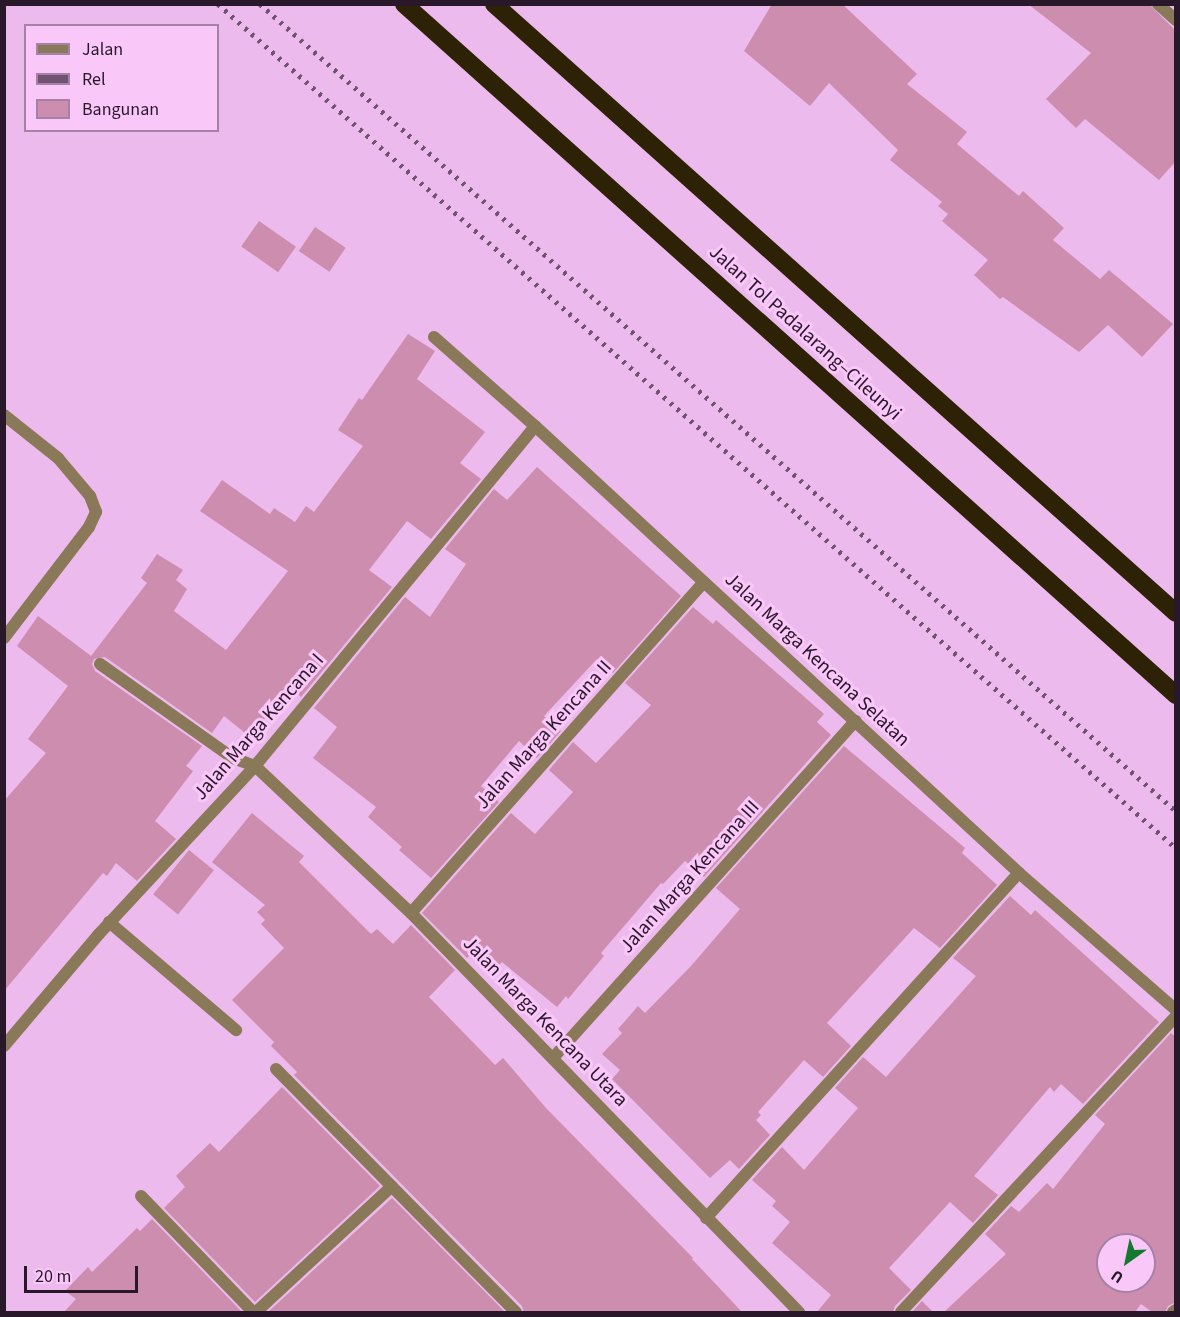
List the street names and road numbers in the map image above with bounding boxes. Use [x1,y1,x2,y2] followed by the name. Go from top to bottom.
[704,240,906,426] street label: Jalan Tol Padalarang–Cileunyi
[720,568,914,752] street label: Jalan Marga Kencana Selatan
[189,649,329,805] street label: Jalan Marga Kencana I
[471,656,617,814] street label: Jalan Marga Kencana II
[615,796,765,958] street label: Jalan Marga Kencana III
[457,932,633,1112] street label: Jalan Marga Kencana Utara

